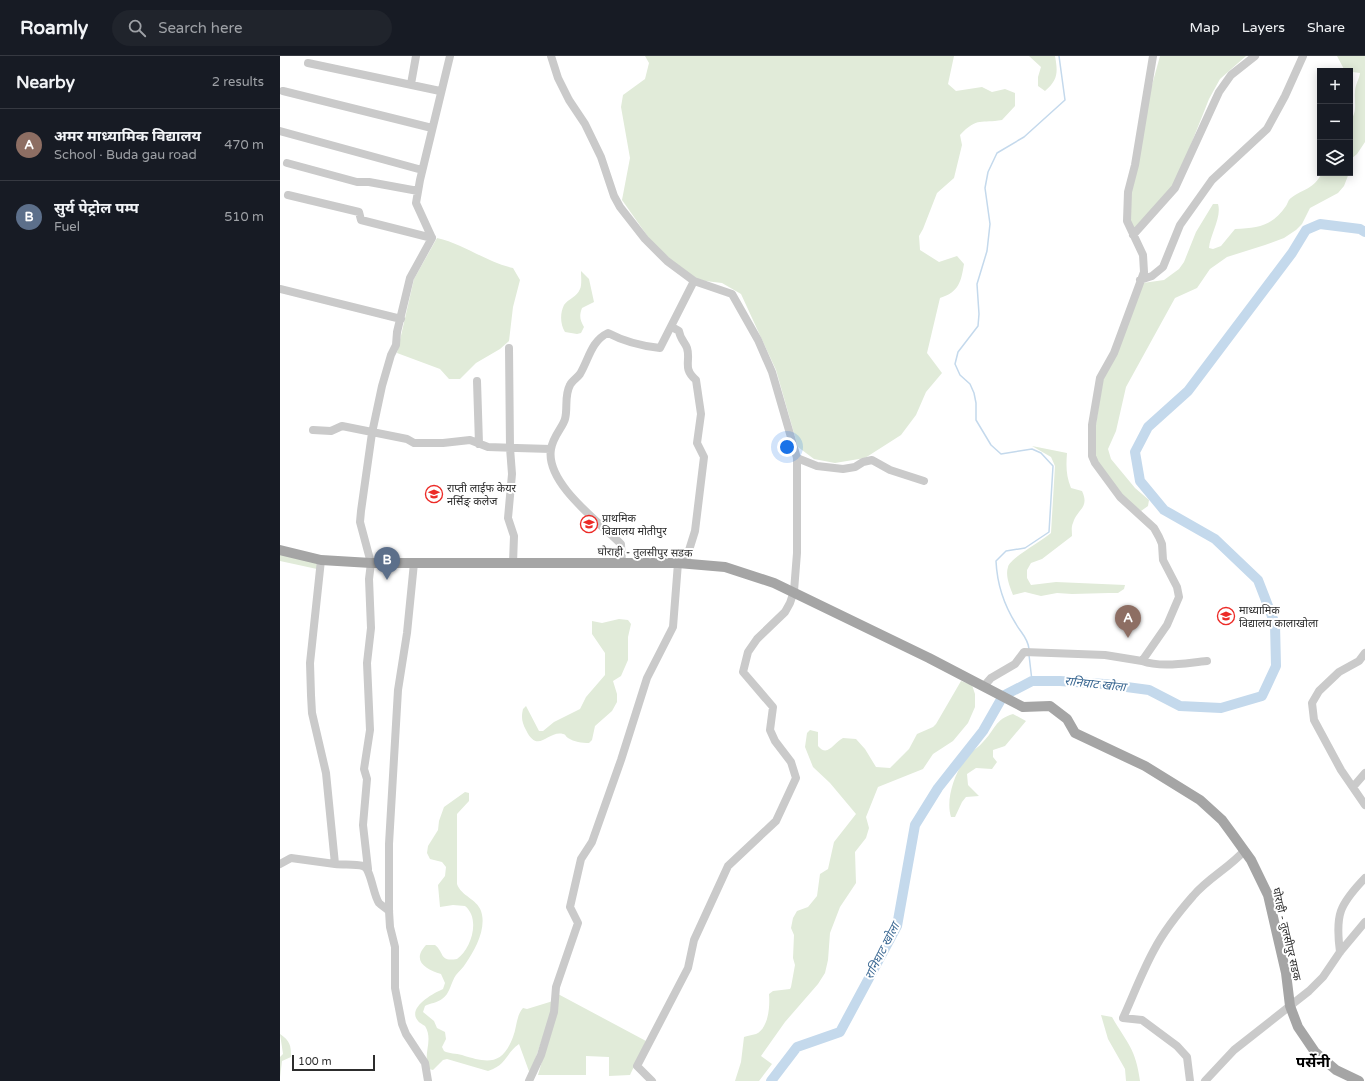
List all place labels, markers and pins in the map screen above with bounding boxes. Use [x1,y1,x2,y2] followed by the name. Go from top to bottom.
[447,482,517,508] place label: राप्ती लाईफ केयर नर्सिङ् कलेज
[424,484,444,504] school or university icon: राप्ती लाईफ केयर नर्सिङ् कलेज
[602,512,667,538] place label: प्राथमिक विद्यालय मोतीपुर
[579,514,599,534] school or university icon: प्राथमिक विद्यालय मोतीपुर
[374,547,400,580] pin: B
[1239,604,1318,630] place label: माध्यामिक विद्यालय कालाखोला
[1115,605,1141,638] pin: A
[1216,606,1236,626] school or university icon: माध्यामिक विद्यालय कालाखोला

